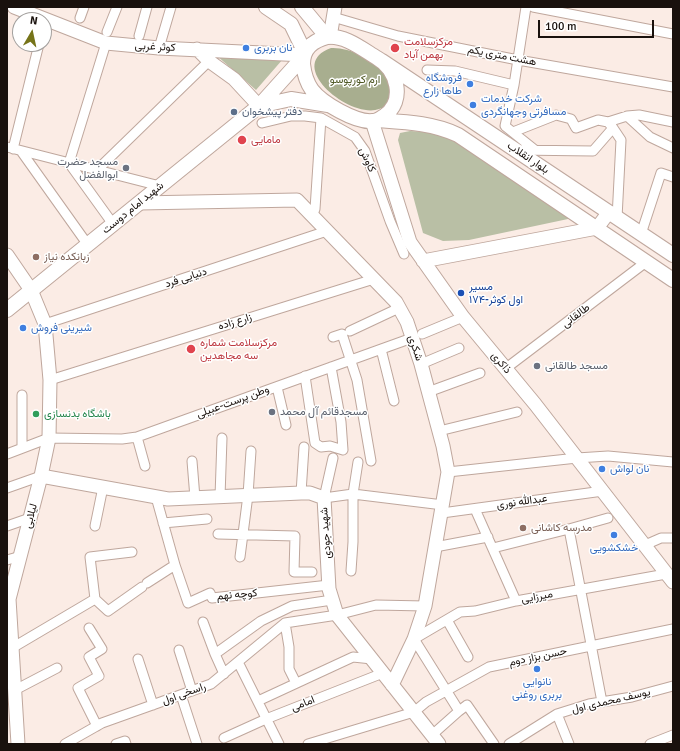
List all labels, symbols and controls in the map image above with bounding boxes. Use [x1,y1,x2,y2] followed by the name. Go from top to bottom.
[12,12,52,52] north arrow
[540,12,656,38] scale bar
[29,14,39,28] text: N
[545,19,577,34] text: 100 m
[404,35,453,61] place label: مرکزسلامت بهمن آباد
[134,39,176,55] street label: کوثر غربی
[254,41,292,55] place label: نان بربری
[389,42,401,54] marker: مرکزسلامت بهمن آباد
[241,43,251,53] marker: نان بربری
[466,43,538,69] street label: هشت متری یکم
[423,71,462,97] place label: فروشگاه طاها زارع
[330,73,380,87] park label: ارم کورپوسو
[465,79,475,89] marker: فروشگاه طاها زارع
[481,92,566,118] place label: شرکت خدمات مسافرتی وجهانگردی
[468,100,478,110] marker: شرکت خدمات مسافرتی وجهانگردی
[242,105,302,119] place label: دفتر پیشخوان
[229,107,239,117] marker: دفتر پیشخوان
[251,133,281,147] place label: مامایی
[236,134,248,146] marker: مامایی
[505,139,551,177] street label: بلوار انقلاب
[356,146,378,174] street label: کاوش
[57,155,118,181] place label: مسجد حضرت ابوالفضل
[121,163,131,173] marker: مسجد حضرت ابوالفضل
[99,179,167,237] street label: شهید امام دوست
[44,250,90,264] place label: زبانکده نیاز
[31,252,41,262] marker: زبانکده نیاز
[163,265,209,291] street label: دنیایی فرد
[469,280,523,306] place label: مسیر ۱۷۴-اول کوثر
[456,288,466,298] marker: مسیر ۱۷۴-اول کوثر
[559,301,593,331] street label: طالقانی
[217,311,253,333] street label: زارع زاده
[31,321,92,335] place label: شیرینی فروش
[18,323,28,333] marker: شیرینی فروش
[405,333,425,363] street label: شکری
[200,336,277,362] place label: مرکزسلامت شماره سه مجاهدین
[185,343,197,355] marker: مرکزسلامت شماره سه مجاهدین
[488,349,514,377] street label: ذاکری
[545,359,608,373] place label: مسجد طالقانی
[532,361,542,371] marker: مسجد طالقانی
[195,383,271,421] street label: وطن پرست-عبیلی
[280,405,367,419] place label: مسجدقائم آل محمد
[44,407,111,421] place label: باشگاه بدنسازی
[267,407,277,417] marker: مسجدقائم آل محمد
[31,409,41,419] marker: باشگاه بدنسازی
[610,462,649,476] place label: نان لواش
[597,464,607,474] marker: نان لواش
[496,492,548,512] street label: عبدالله نوری
[21,502,41,530] street label: لیلابی
[318,507,334,559] street label: شهید جودی
[531,521,592,535] place label: مدرسه کاشانی
[518,523,528,533] marker: مدرسه کاشانی
[609,530,619,540] marker: خشکشویی
[590,541,638,555] place label: خشکشویی
[216,587,258,603] street label: کوچه نهم
[520,588,554,606] street label: میرزایی
[508,644,568,670] street label: حسن بزاز دوم
[532,664,542,674] marker: نانوایی بربری روغنی
[512,675,562,701] place label: نانوایی بربری روغنی
[160,680,208,708] street label: راسخی اول
[570,686,652,716] street label: یوسف محمدی اول
[289,693,317,715] street label: امامی

